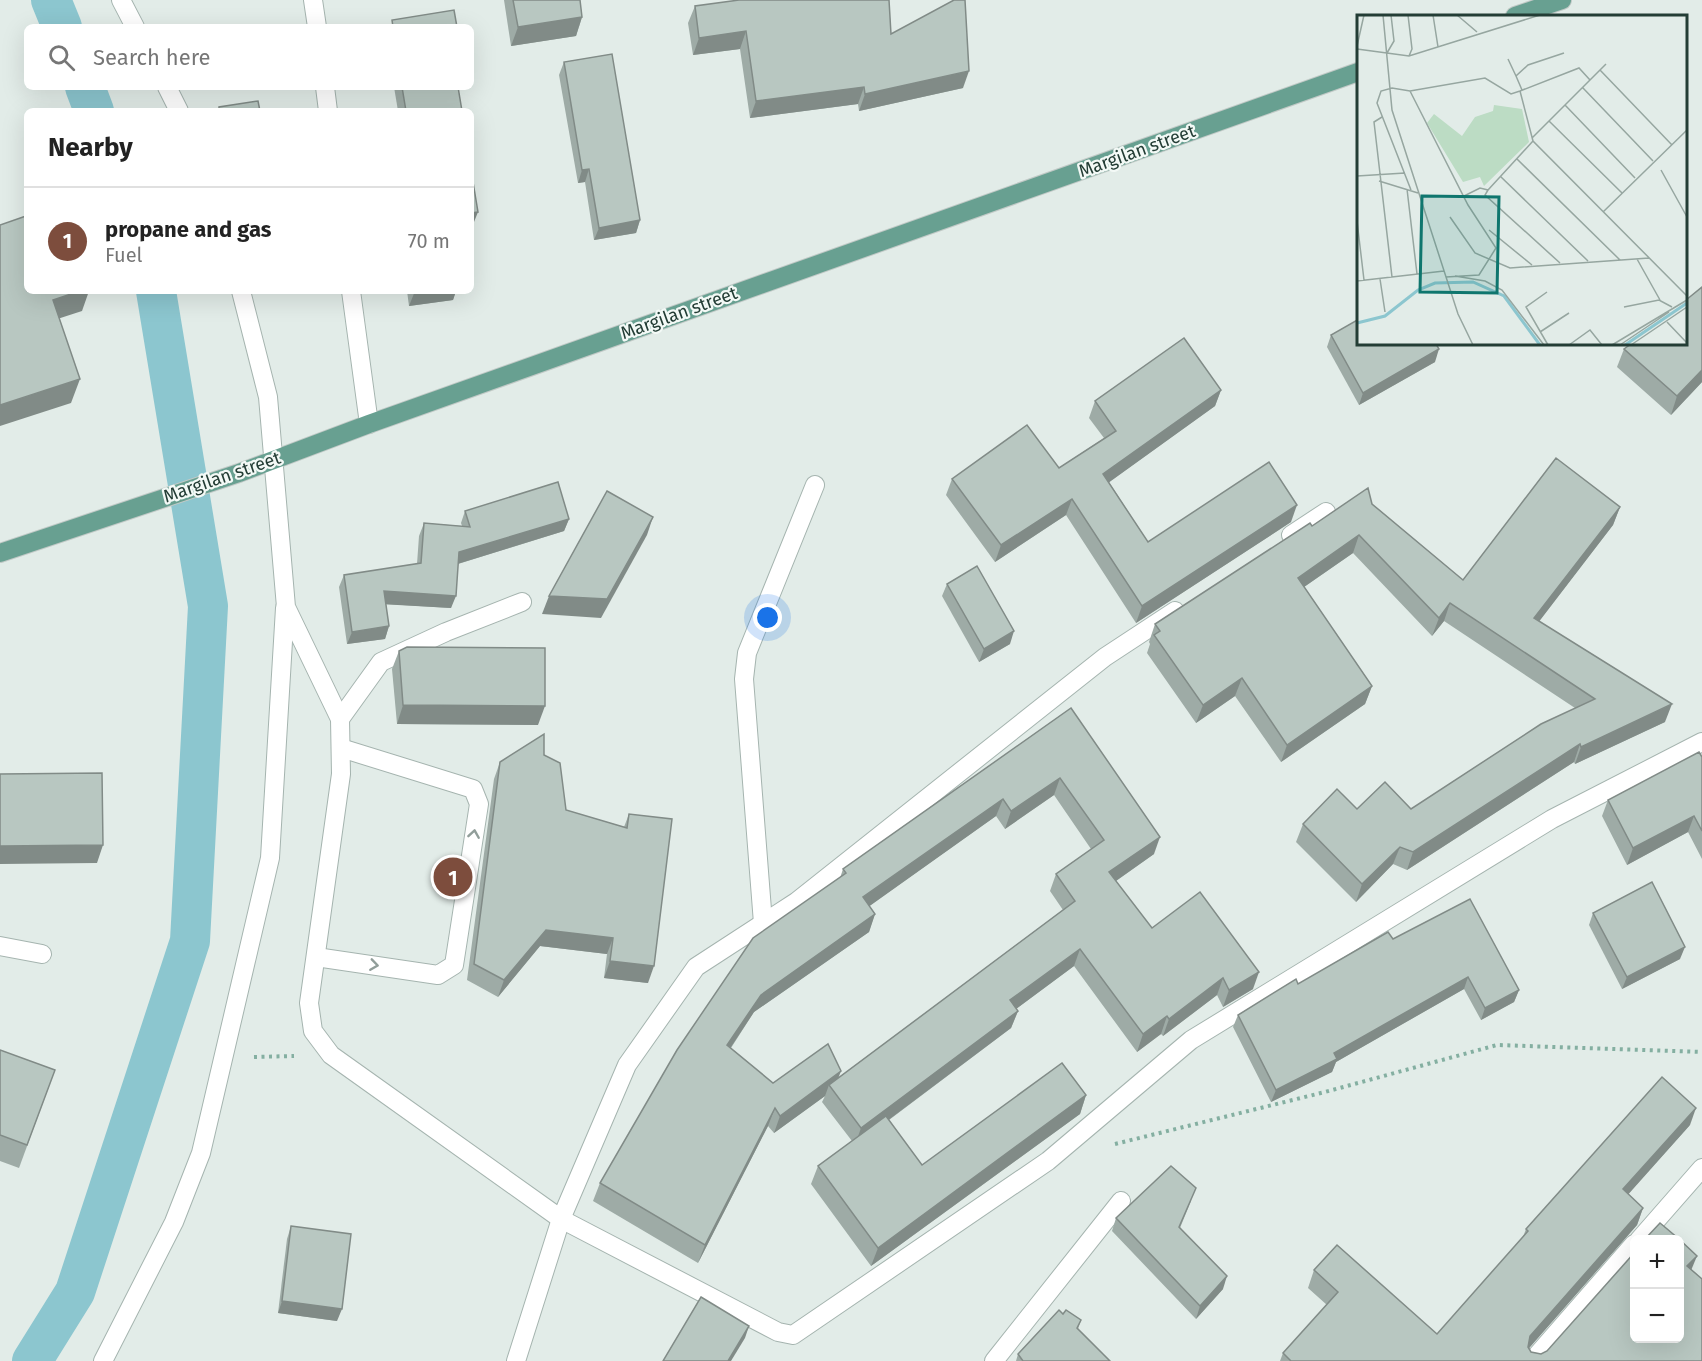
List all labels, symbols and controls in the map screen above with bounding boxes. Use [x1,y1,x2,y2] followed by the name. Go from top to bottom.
[1357,15,1687,345] inset map
[24,24,474,90] search box
[45,41,78,74] icon: search
[93,44,211,71] text: Search here
[1076,120,1199,182] street label: Margilan street
[48,132,133,163] text: Nearby
[105,216,271,243] text: propane and gas
[63,229,72,253] text: 1
[408,229,450,253] text: 70 m
[105,243,142,267] text: Fuel
[618,282,741,344] street label: Margilan street
[160,446,284,507] street label: Margilan street
[753,603,782,632] your location
[468,830,480,839] one-way arrow
[434,854,472,900] pin: 1
[369,959,378,971] one-way arrow
[1630,1235,1684,1343] map controls
[1630,1235,1684,1289] button: +
[1630,1289,1684,1343] button: −

